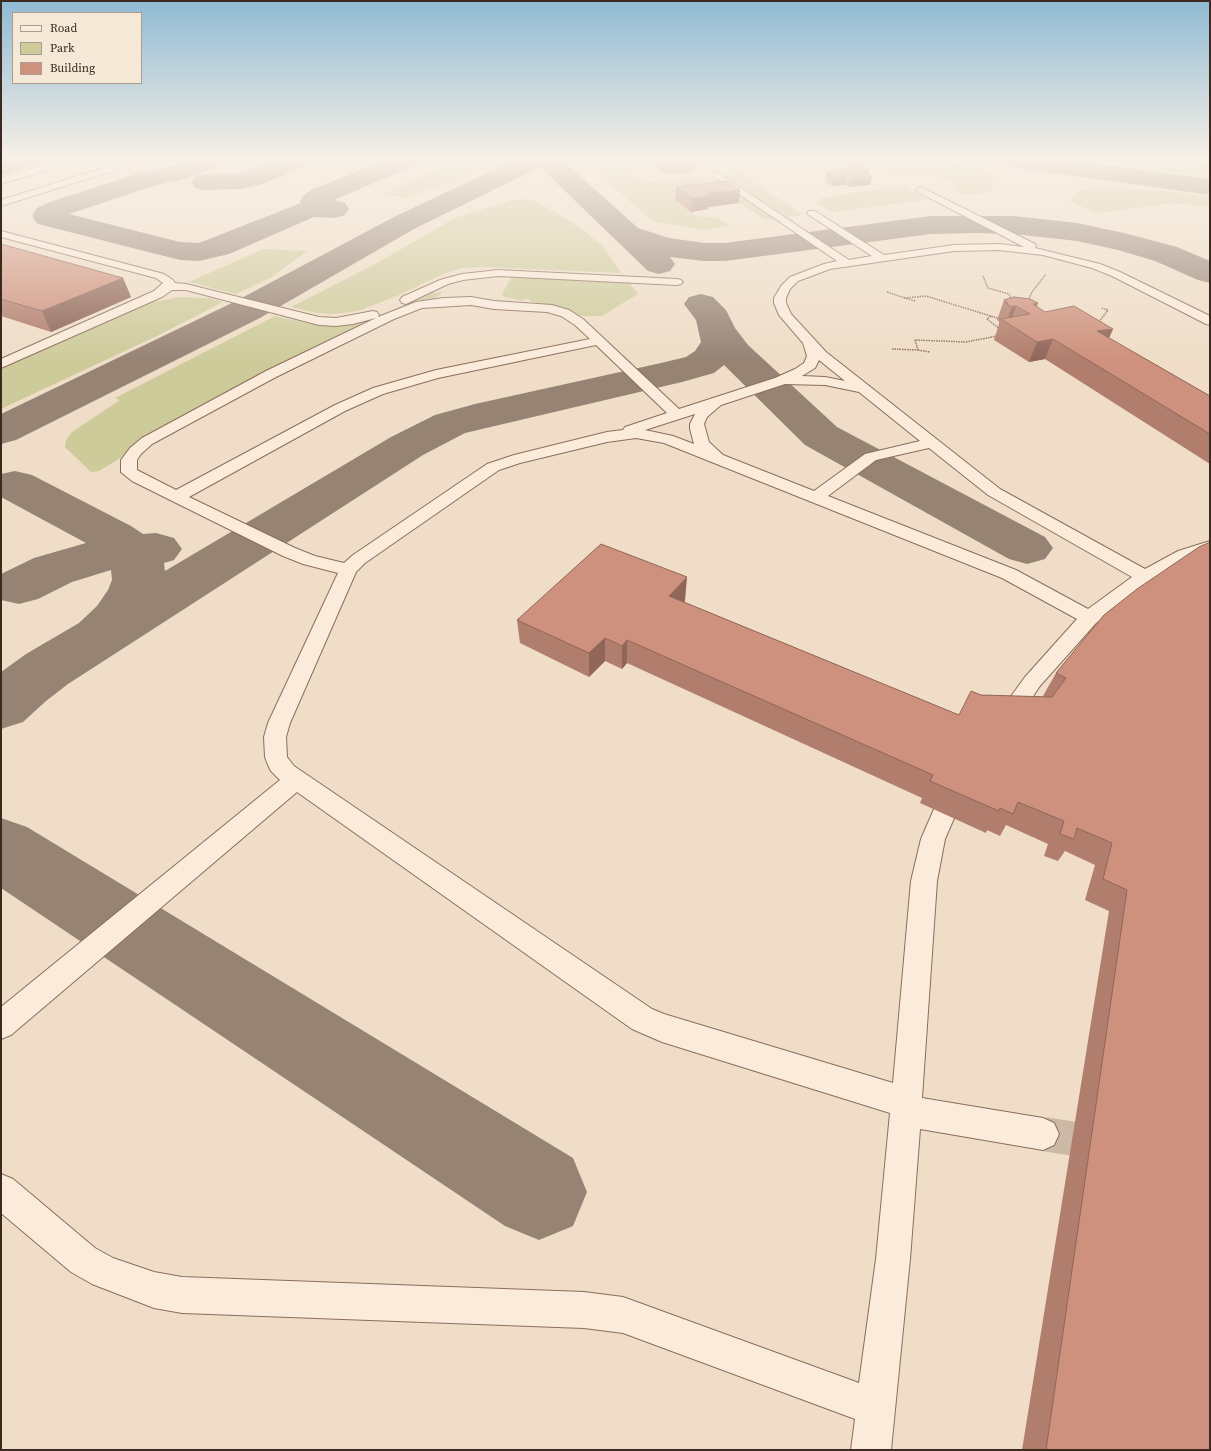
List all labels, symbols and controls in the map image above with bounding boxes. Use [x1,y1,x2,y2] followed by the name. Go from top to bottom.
[12,12,142,84] legend
[50,20,77,36] text: Road
[50,40,75,56] text: Park
[50,60,95,76] text: Building

